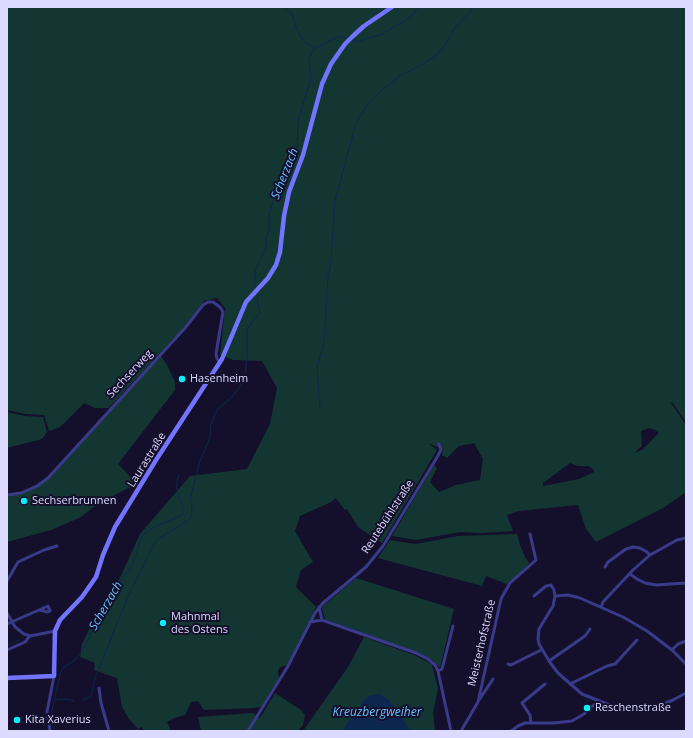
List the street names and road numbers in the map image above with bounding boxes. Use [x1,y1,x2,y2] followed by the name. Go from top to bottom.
[104,347,156,401] street label: Sechserweg
[125,430,169,490] street label: Laurastraße
[359,478,417,556] street label: Reutebühlstraße
[466,598,498,688] street label: Meisterhofstraße

